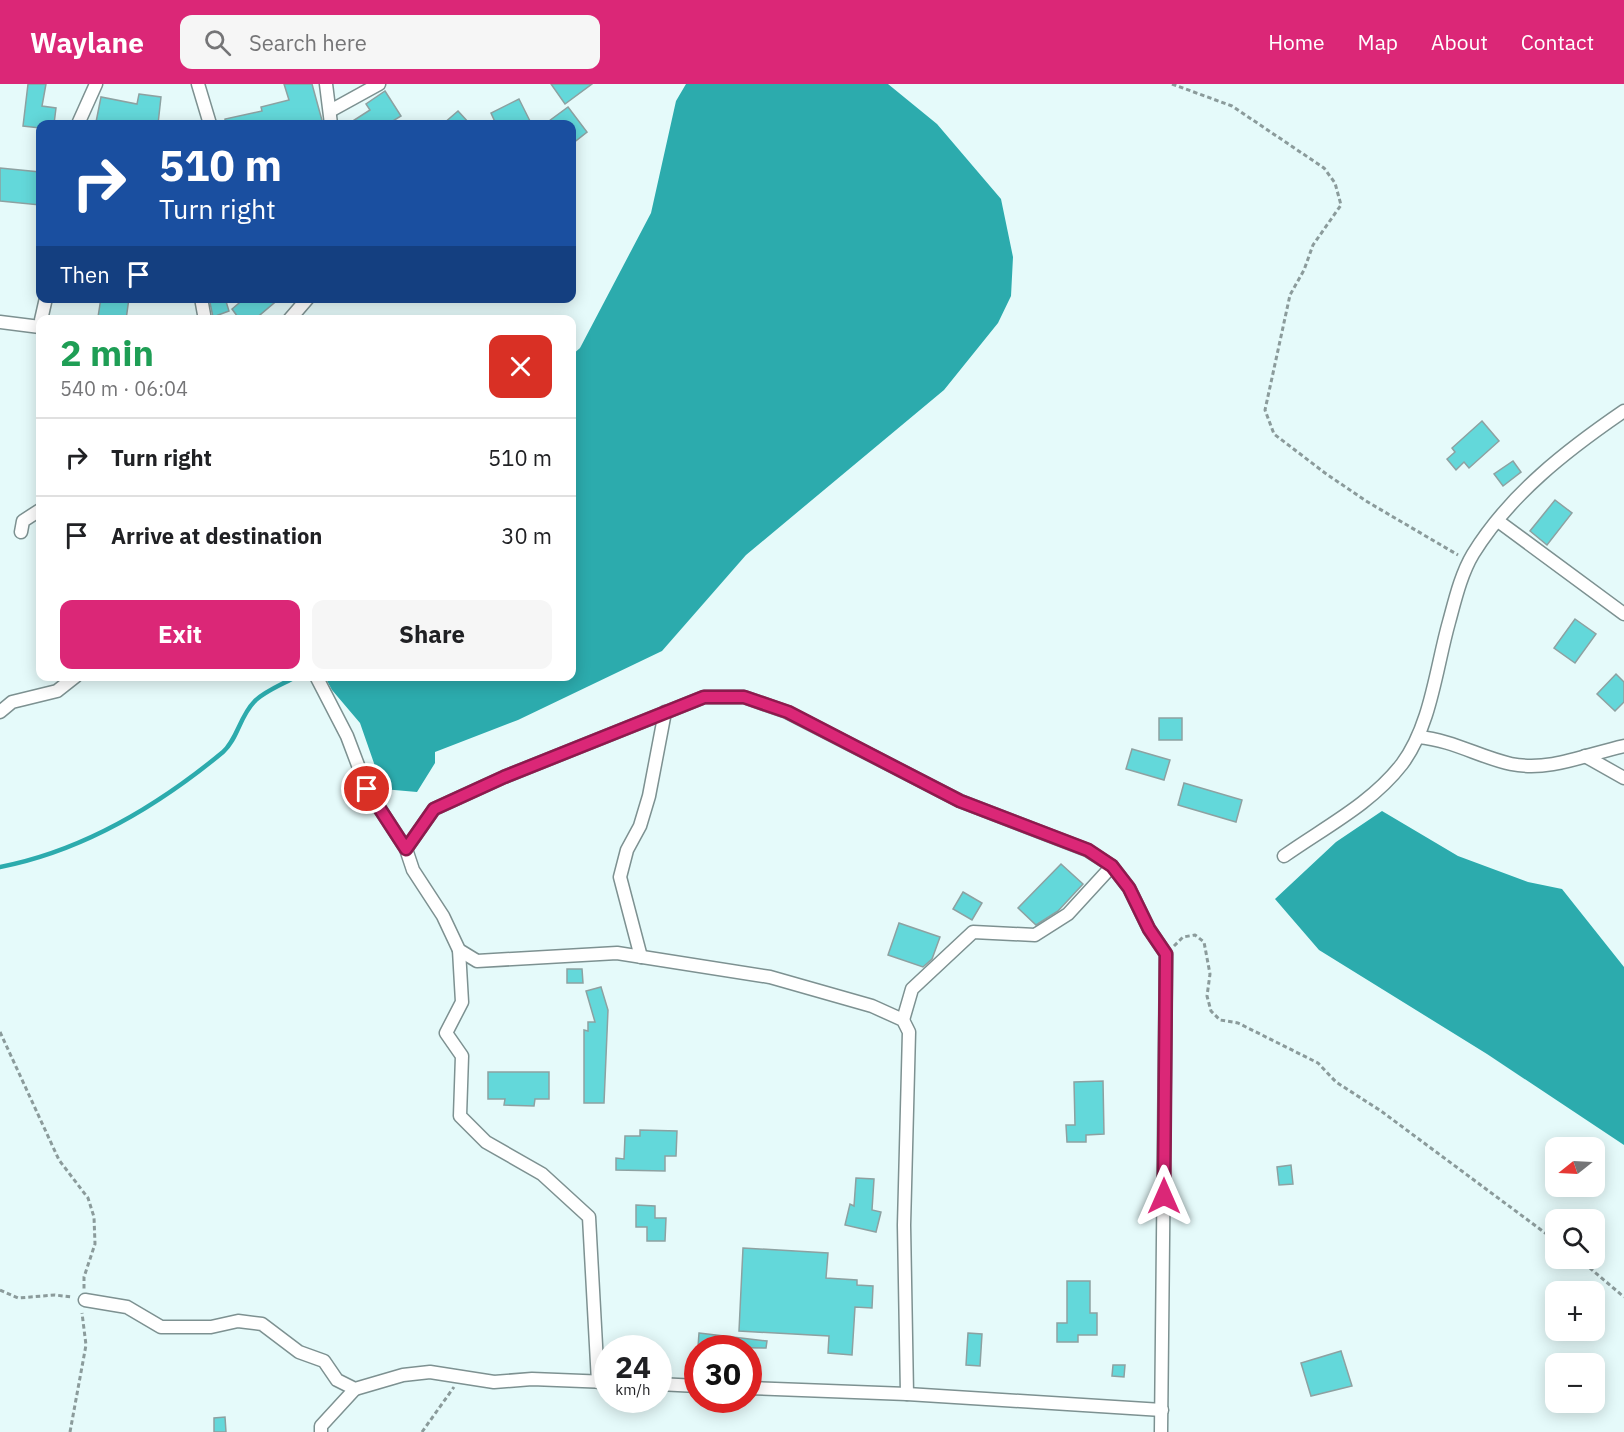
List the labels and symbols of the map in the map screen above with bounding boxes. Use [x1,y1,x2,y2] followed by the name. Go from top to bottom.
[341,763,392,814] pin
[1545,1137,1605,1197] north arrow
[1132,1164,1196,1228] position arrow
[684,1335,762,1413] speed limit sign: 30

